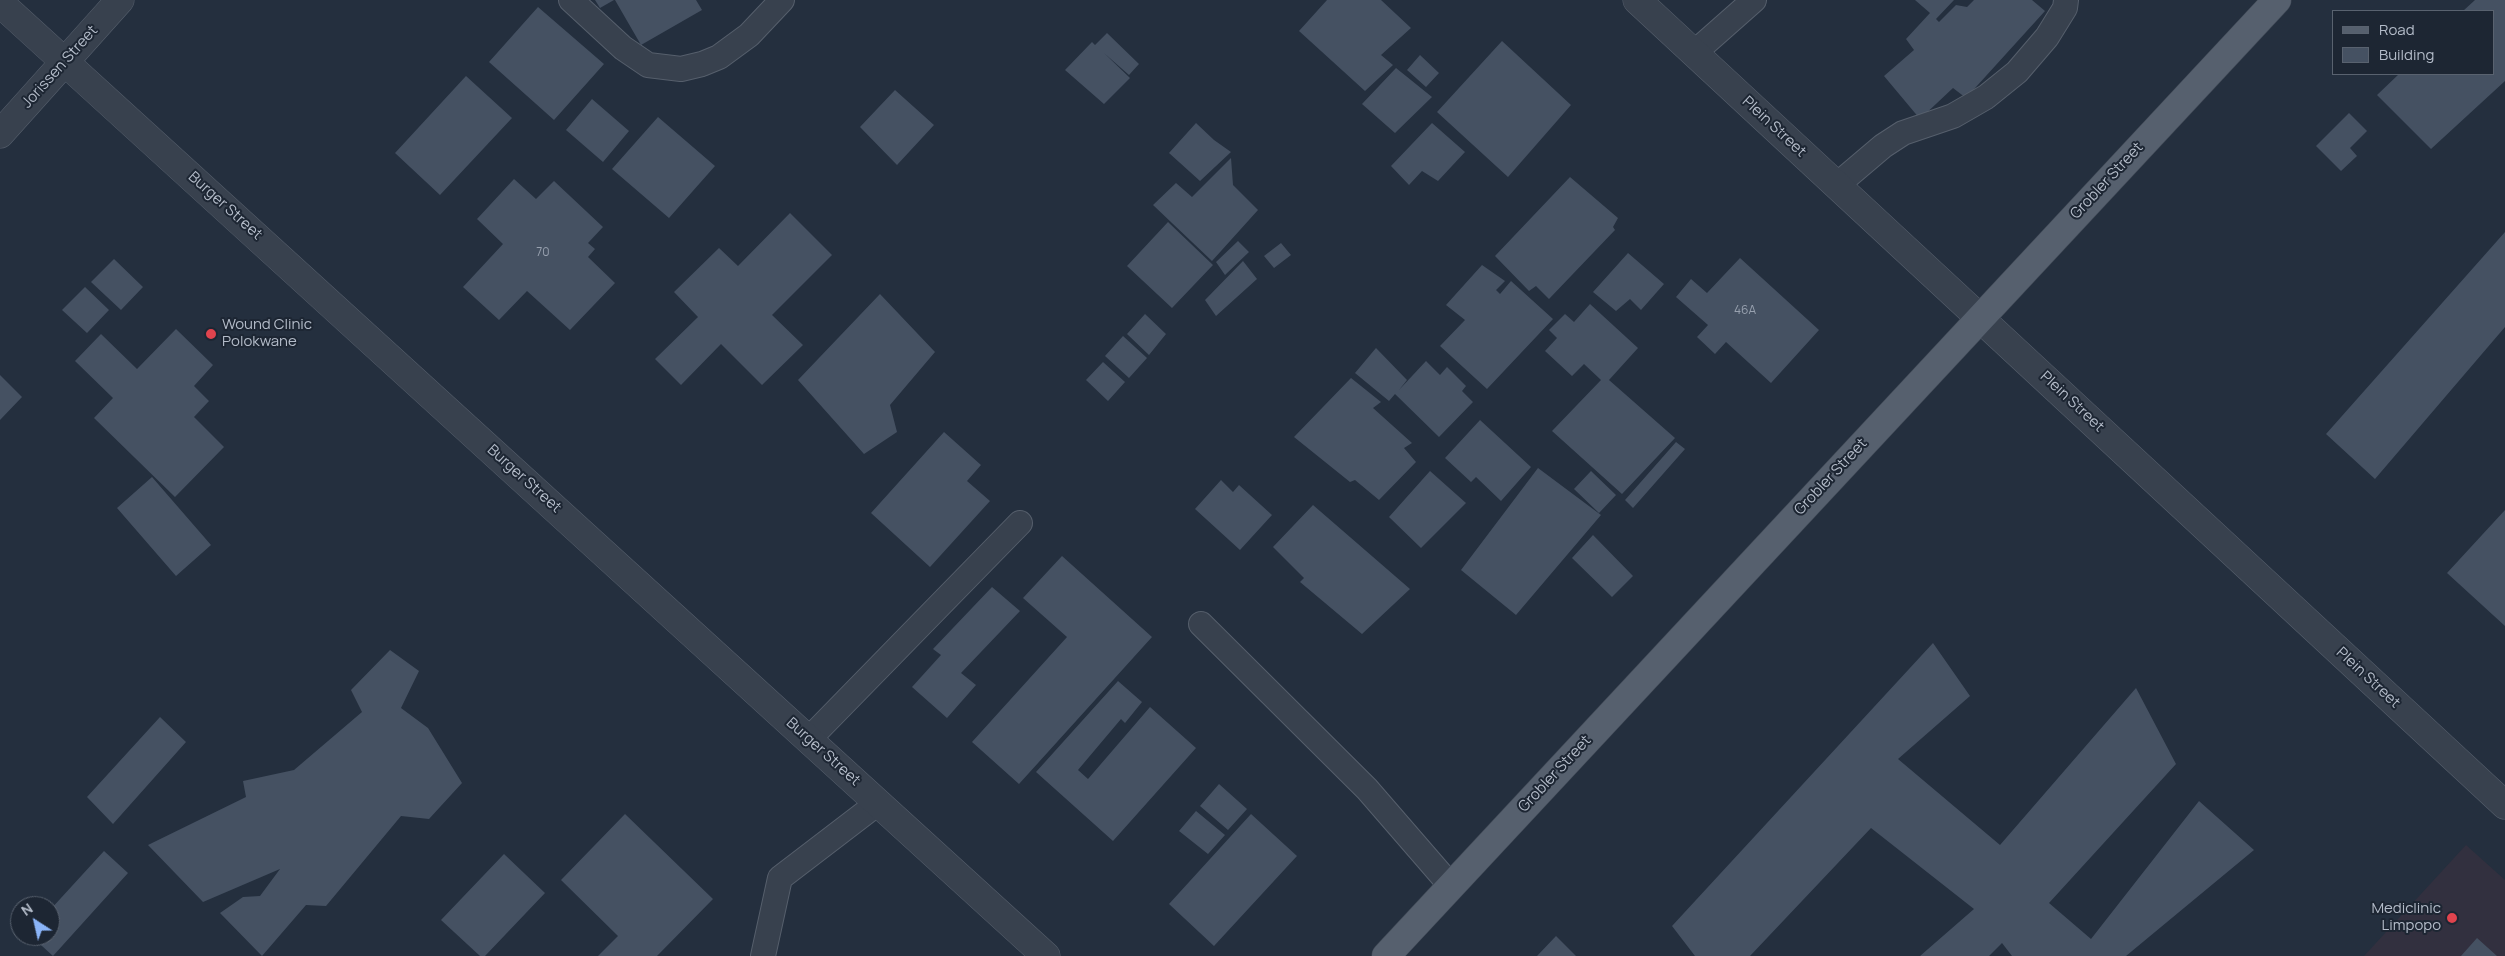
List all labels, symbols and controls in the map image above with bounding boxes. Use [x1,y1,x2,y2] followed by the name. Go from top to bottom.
[2332,10,2495,75] legend
[2379,19,2415,40] text: Road
[18,22,102,112] street label: Jorissen Street
[2379,44,2434,65] text: Building
[1738,93,1810,161] street label: Plein Street
[2067,139,2147,223] street label: Grobler Street
[184,168,266,244] street label: Burger Street
[536,246,550,260] house number: 70
[1734,304,1756,318] house number: 46A
[222,316,312,351] place label: Wound Clinic Polokwane
[204,327,218,341] marker: Wound Clinic Polokwane
[2036,368,2108,436] street label: Plein Street
[1791,435,1871,519] street label: Grobler Street
[483,441,565,517] street label: Burger Street
[2332,644,2404,712] street label: Plein Street
[782,714,864,790] street label: Burger Street
[1515,732,1595,816] street label: Grobler Street
[10,896,60,946] north arrow
[17,898,36,920] text: N
[2371,900,2441,935] place label: Mediclinic Limpopo
[2445,911,2459,925] marker: Mediclinic Limpopo

